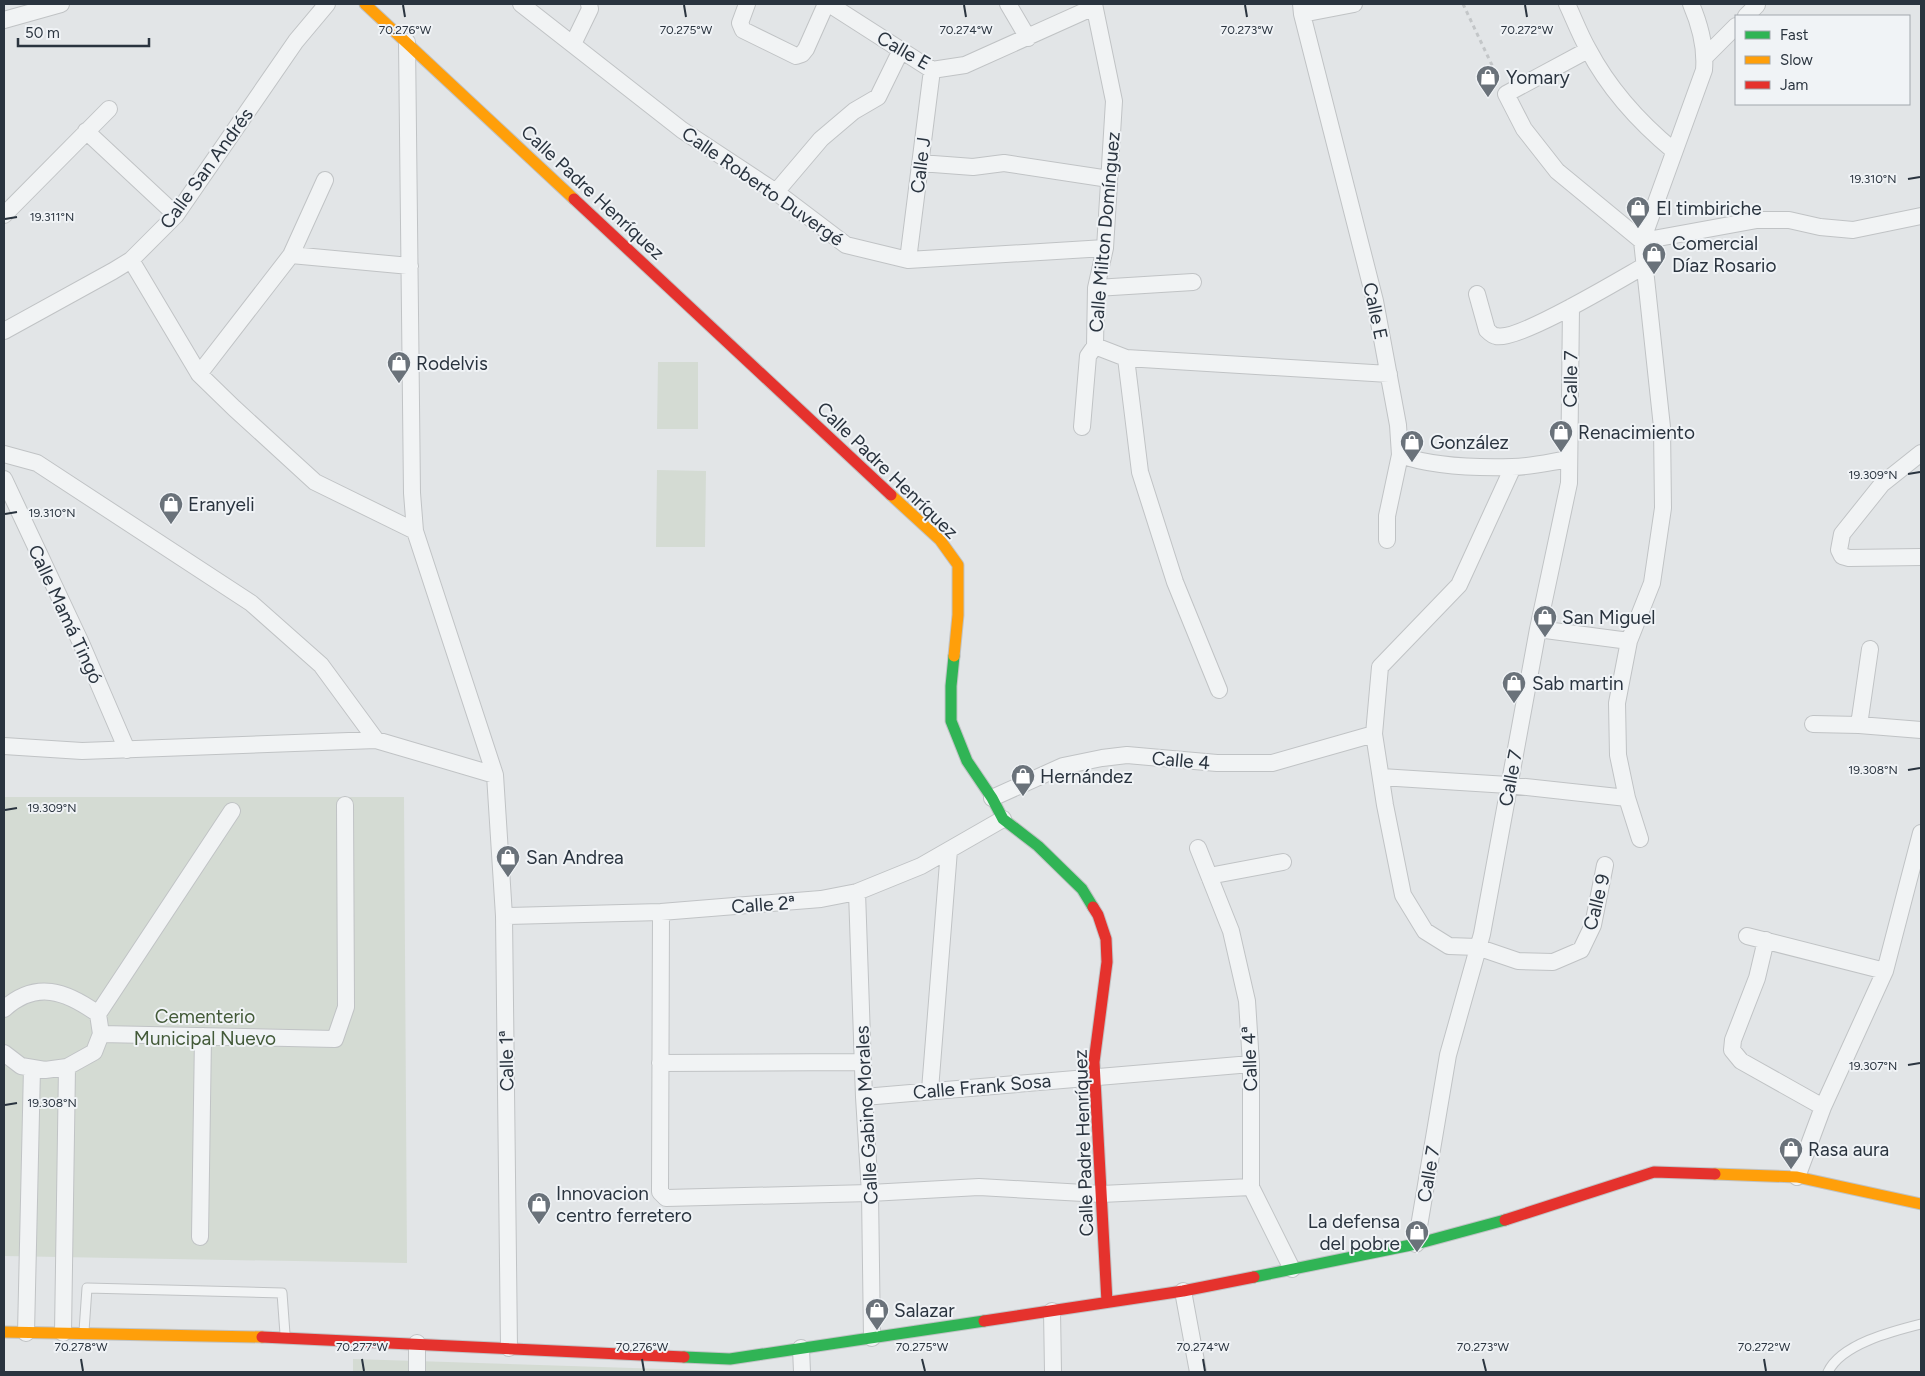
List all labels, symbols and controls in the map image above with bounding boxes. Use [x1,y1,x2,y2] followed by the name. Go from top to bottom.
[18,15,149,47] scale bar
[1735,15,1910,105] legend
[379,23,432,37] text: 70.276°W
[660,23,713,37] text: 70.275°W
[939,23,993,37] text: 70.274°W
[1221,23,1274,37] text: 70.273°W
[1501,23,1554,37] text: 70.272°W
[25,24,60,42] text: 50 m
[873,26,935,75] street label: Calle E
[1780,26,1809,44] text: Fast
[1780,51,1813,69] text: Slow
[1475,64,1501,98] shop icon: Yomary
[1506,66,1570,89] place label: Yomary
[1780,76,1808,94] text: Jam
[155,103,258,233] street label: Calle San Andrés
[516,120,669,265] street label: Calle Padre Henríquez
[677,122,848,251] street label: Calle Roberto Duvergé
[1084,131,1125,333] street label: Calle Milton Domínguez
[906,136,935,195] street label: Calle J
[1849,172,1897,186] text: 19.310°N
[1625,195,1651,229] shop icon: El timbiriche
[1656,197,1762,220] place label: El timbiriche
[30,210,74,224] text: 19.311°N
[1672,232,1777,277] place label: Comercial Díaz Rosario
[1641,241,1667,275] shop icon: Comercial Díaz Rosario
[1358,280,1393,342] street label: Calle E
[386,350,412,384] shop icon: Rodelvis
[1559,350,1582,408] street label: Calle 7
[416,352,488,375] place label: Rodelvis
[812,397,963,544] street label: Calle Padre Henríquez
[1548,419,1574,453] shop icon: Renacimiento
[1578,421,1695,444] place label: Renacimiento
[1399,429,1425,463] shop icon: González
[1430,431,1509,454] place label: González
[1849,468,1897,482] text: 19.309°N
[158,491,184,525] shop icon: Eranyeli
[188,493,255,516] place label: Eranyeli
[28,506,76,520] text: 19.310°N
[23,541,108,687] street label: Calle Mamá Tingó
[1532,604,1558,638] shop icon: San Miguel
[1562,606,1655,629] place label: San Miguel
[1501,670,1527,704] shop icon: Sab martin
[1532,672,1624,695] place label: Sab martin
[1151,746,1211,775] street label: Calle 4
[1494,748,1527,808] street label: Calle 7
[1010,763,1036,797] shop icon: Hernández
[1848,763,1898,777] text: 19.308°N
[1040,765,1133,788] place label: Hernández
[28,801,76,815] text: 19.309°N
[495,844,521,878] shop icon: San Andrea
[526,846,624,869] place label: San Andrea
[1578,871,1615,933] street label: Calle 9
[730,891,796,918] street label: Calle 2ª
[134,1005,276,1050] park label: Cementerio Municipal Nuevo
[850,1025,883,1205] street label: Calle Gabino Morales
[1237,1026,1262,1092] street label: Calle 4ª
[494,1030,519,1092] street label: Calle 1ª
[1069,1049,1098,1237] street label: Calle Padre Henríquez
[1849,1059,1897,1073] text: 19.307°N
[912,1069,1052,1104] street label: Calle Frank Sosa
[27,1096,77,1110] text: 19.308°N
[1778,1136,1804,1170] shop icon: Rasa aura
[1808,1138,1889,1161] place label: Rasa aura
[1412,1144,1445,1204] street label: Calle 7
[556,1182,692,1227] place label: Innovacion centro ferretero
[526,1191,552,1225] shop icon: Innovacion centro ferretero
[1308,1210,1400,1255] place label: La defensa del pobre
[1404,1219,1430,1253] shop icon: La defensa del pobre
[864,1297,890,1331] shop icon: Salazar
[894,1299,955,1322] place label: Salazar
[54,1340,108,1354] text: 70.278°W
[336,1340,389,1354] text: 70.277°W
[616,1340,669,1354] text: 70.276°W
[896,1340,949,1354] text: 70.275°W
[1176,1340,1230,1354] text: 70.274°W
[1457,1340,1510,1354] text: 70.273°W
[1738,1340,1791,1354] text: 70.272°W

